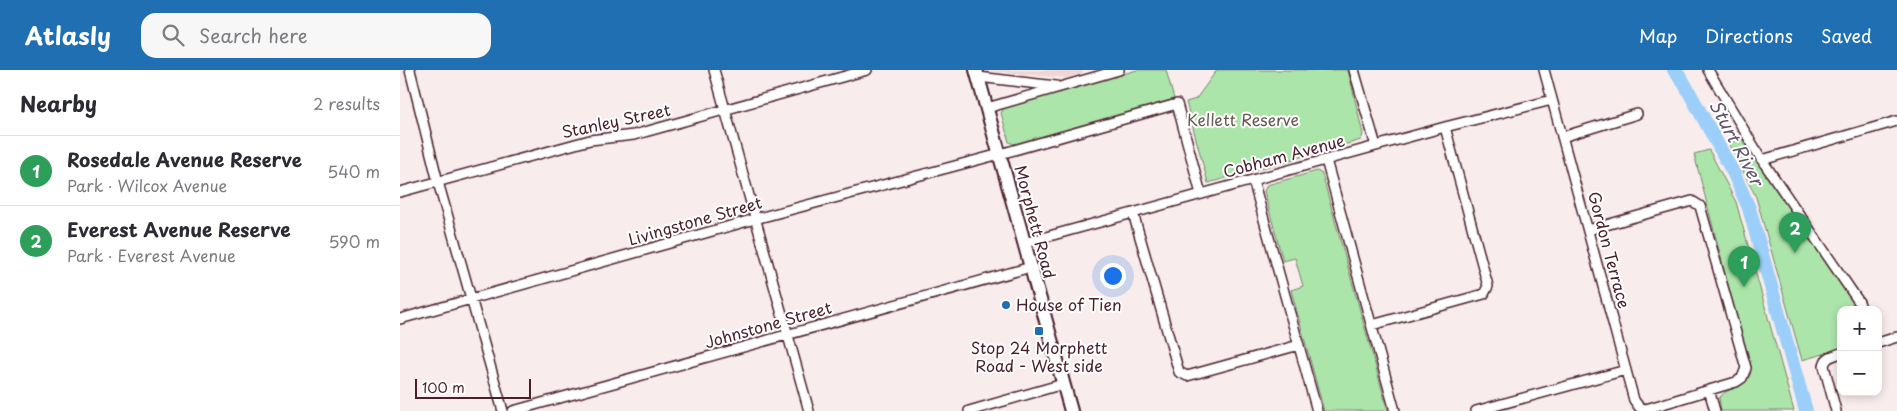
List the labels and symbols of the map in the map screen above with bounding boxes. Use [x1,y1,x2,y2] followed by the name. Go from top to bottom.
[1703,95,1773,192] water label: Sturt River
[559,97,673,143] street label: Stanley Street
[1187,107,1299,131] park label: Kellett Reserve
[1220,127,1348,183] street label: Cobham Avenue
[1009,162,1063,281] street label: Morphett Road
[625,189,765,251] street label: Livingstone Street
[1583,189,1637,311] street label: Gordon Terrace
[1779,212,1811,253] pin: 2
[1728,246,1760,287] pin: 1
[1100,263,1126,289] your location
[1016,292,1122,316] place label: House of Tien
[701,294,835,354] street label: Johnstone Street
[1000,299,1012,311] marker: House of Tien
[1033,325,1045,337] marker: Stop 24 Morphett Road - West side
[971,335,1107,377] place label: Stop 24 Morphett Road - West side
[415,376,531,399] scale bar

